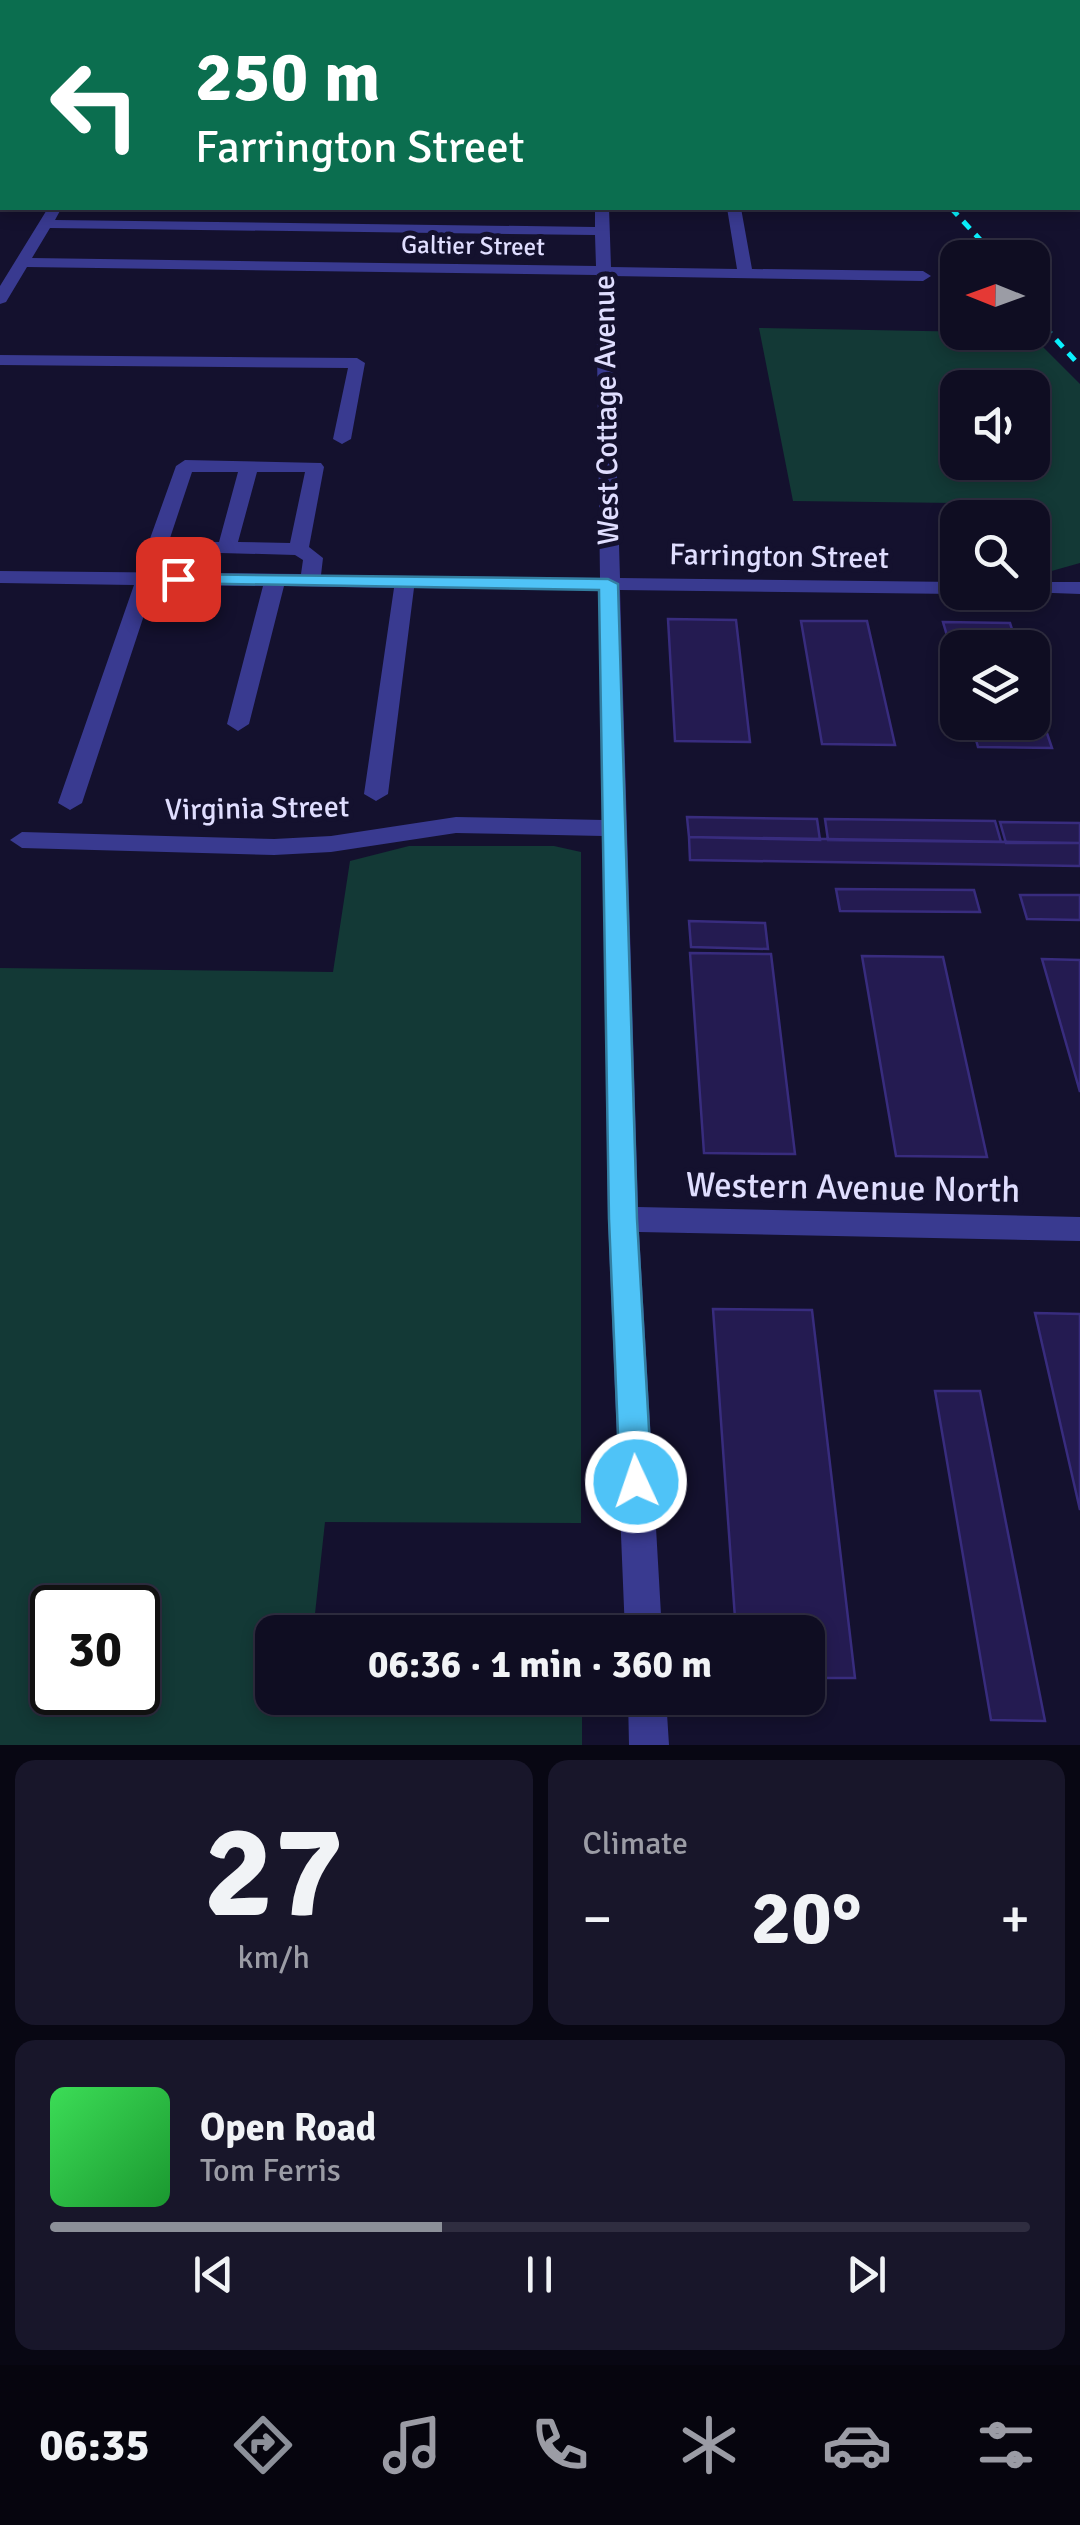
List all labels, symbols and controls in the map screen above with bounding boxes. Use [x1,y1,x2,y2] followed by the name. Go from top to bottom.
[195,34,380,120] text: 250 m
[30,40,160,170] icon: left
[195,120,525,175] text: Farrington Street
[401,229,545,262] street label: Galtier Street
[940,240,1050,350] north arrow
[940,240,1050,740] map controls
[586,275,627,545] street label: West Cottage Avenue
[940,370,1050,480] button: sound
[940,500,1050,610] button: search
[669,536,889,577] street label: Farrington Street
[136,537,221,622] pin
[151,552,206,607] icon: arrive
[940,630,1050,740] button: layers
[164,788,350,829] street label: Virginia Street
[685,1163,1021,1212] street label: Western Avenue North
[584,1430,688,1534] position arrow
[30,1585,160,1715] speed limit sign: 30
[368,1641,712,1688] text: 06:36 · 1 min · 360 m
[204,1793,344,1953] text: 27
[583,1824,688,1863] text: Climate
[751,1872,862,1965] text: 20°
[583,1885,612,1953] text: −
[1000,1885,1030,1953] text: +
[238,1938,310,1977] text: km/h
[200,2104,376,2151] text: Open Road
[200,2151,341,2190] text: Tom Ferris
[186,2247,241,2302] icon: previous
[512,2247,567,2302] icon: pause
[839,2247,894,2302] icon: next
[228,2410,298,2480] icon: directions
[377,2410,447,2480] icon: music
[525,2410,595,2480] icon: phone
[674,2410,744,2480] icon: climate
[822,2410,892,2480] icon: car
[971,2410,1041,2480] icon: filters
[39,2418,150,2473] text: 06:35

